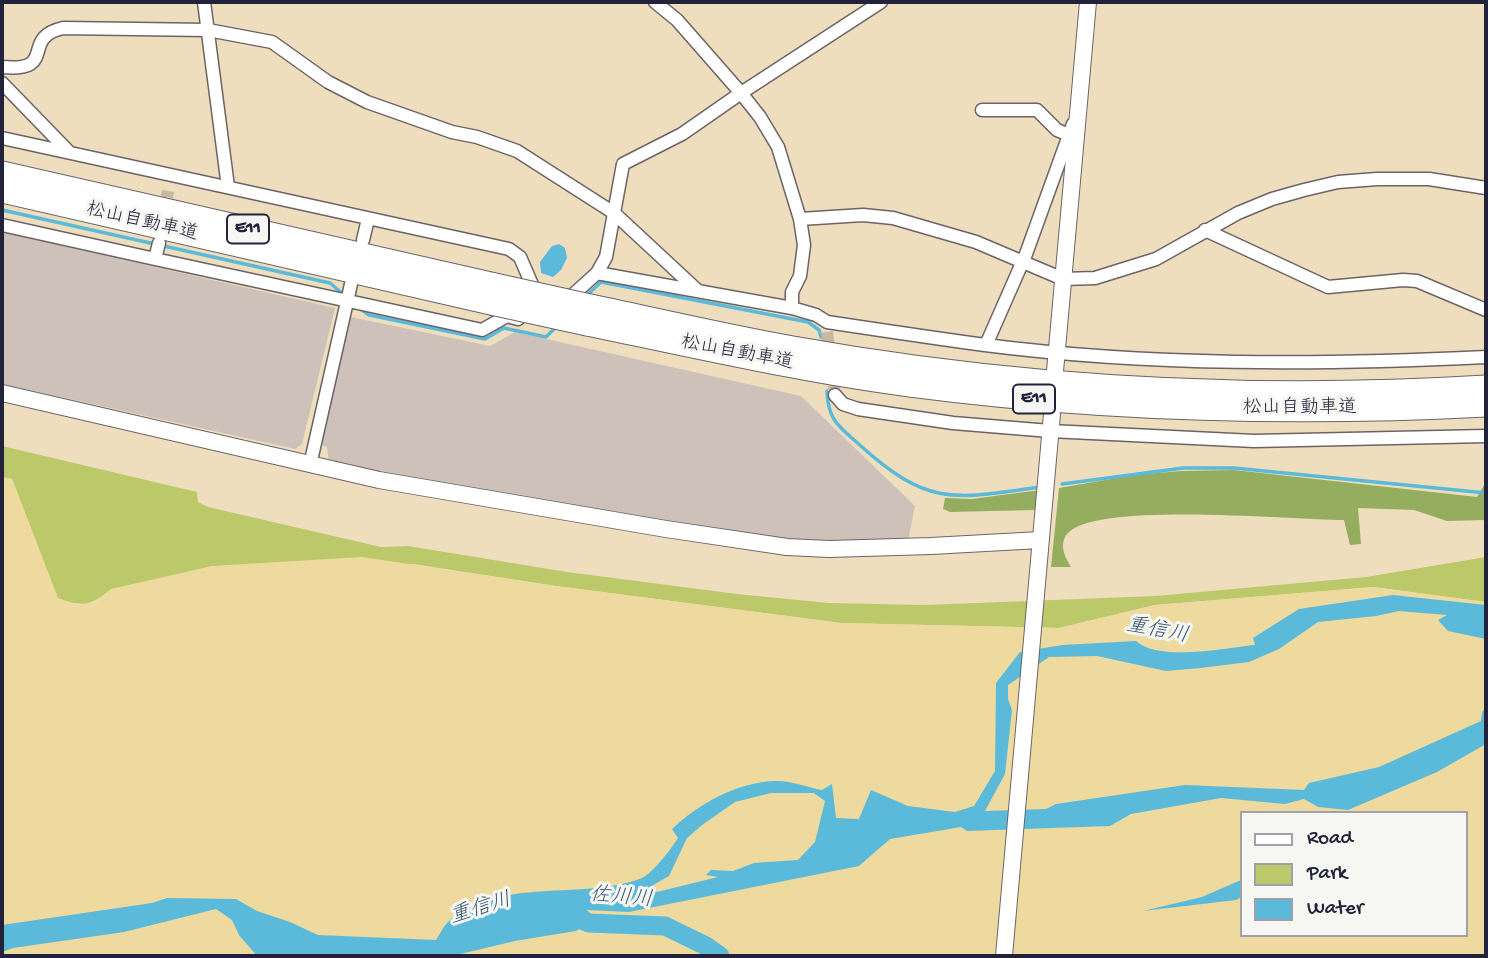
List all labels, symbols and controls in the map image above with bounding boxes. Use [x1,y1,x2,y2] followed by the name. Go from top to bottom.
[84,199,200,247] street label: 松山自動車道
[227,214,269,244] road number: E11
[679,332,795,376] street label: 松山自動車道
[1013,384,1055,414] road number: E11
[1243,398,1357,420] street label: 松山自動車道
[1124,614,1190,650] water label: 重信川
[1240,811,1467,937] legend
[1307,827,1353,852] text: Road
[1307,862,1347,887] text: Park
[589,884,653,914] water label: 佐川川
[447,889,515,931] water label: 重信川
[1307,897,1363,922] text: Water

